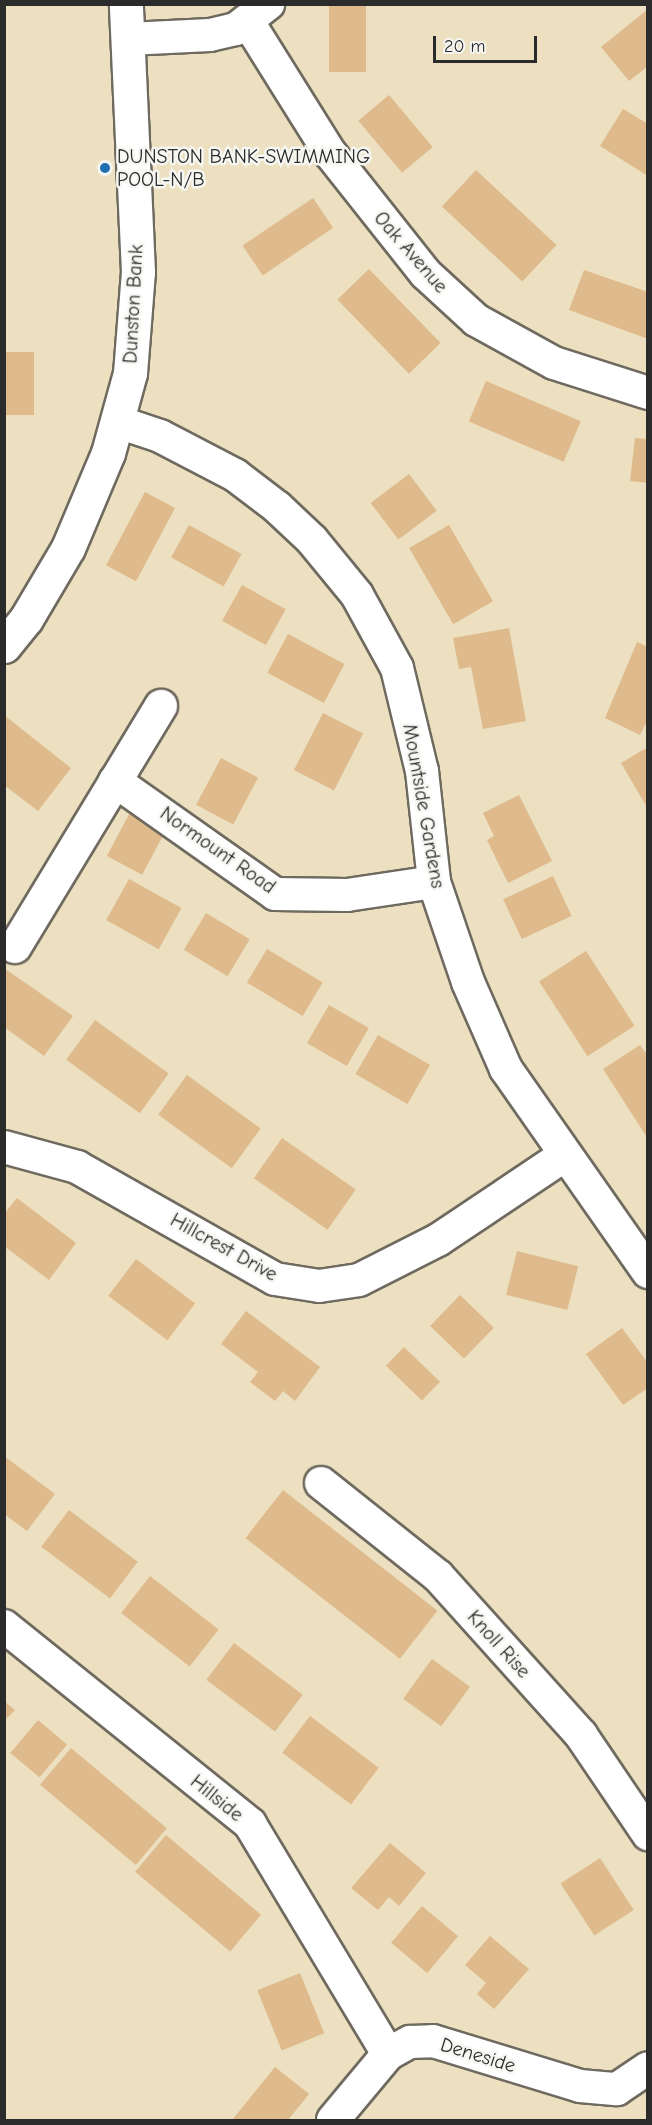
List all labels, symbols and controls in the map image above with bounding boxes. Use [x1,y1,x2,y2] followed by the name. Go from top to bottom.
[436,24,540,62] scale bar
[444,36,485,57] text: 20 m
[117,144,370,191] place label: DUNSTON BANK-SWIMMING POOL-N/B
[98,161,112,175] marker: DUNSTON BANK-SWIMMING POOL-N/B
[369,206,453,298] street label: Oak Avenue
[118,244,148,364] street label: Dunston Bank
[398,722,450,890] street label: Mountside Gardens
[156,801,280,899] street label: Normount Road
[166,1208,282,1286] street label: Hillcrest Drive
[462,1605,536,1683] street label: Knoll Rise
[186,1769,248,1827] street label: Hillside
[438,2032,518,2078] street label: Deneside

